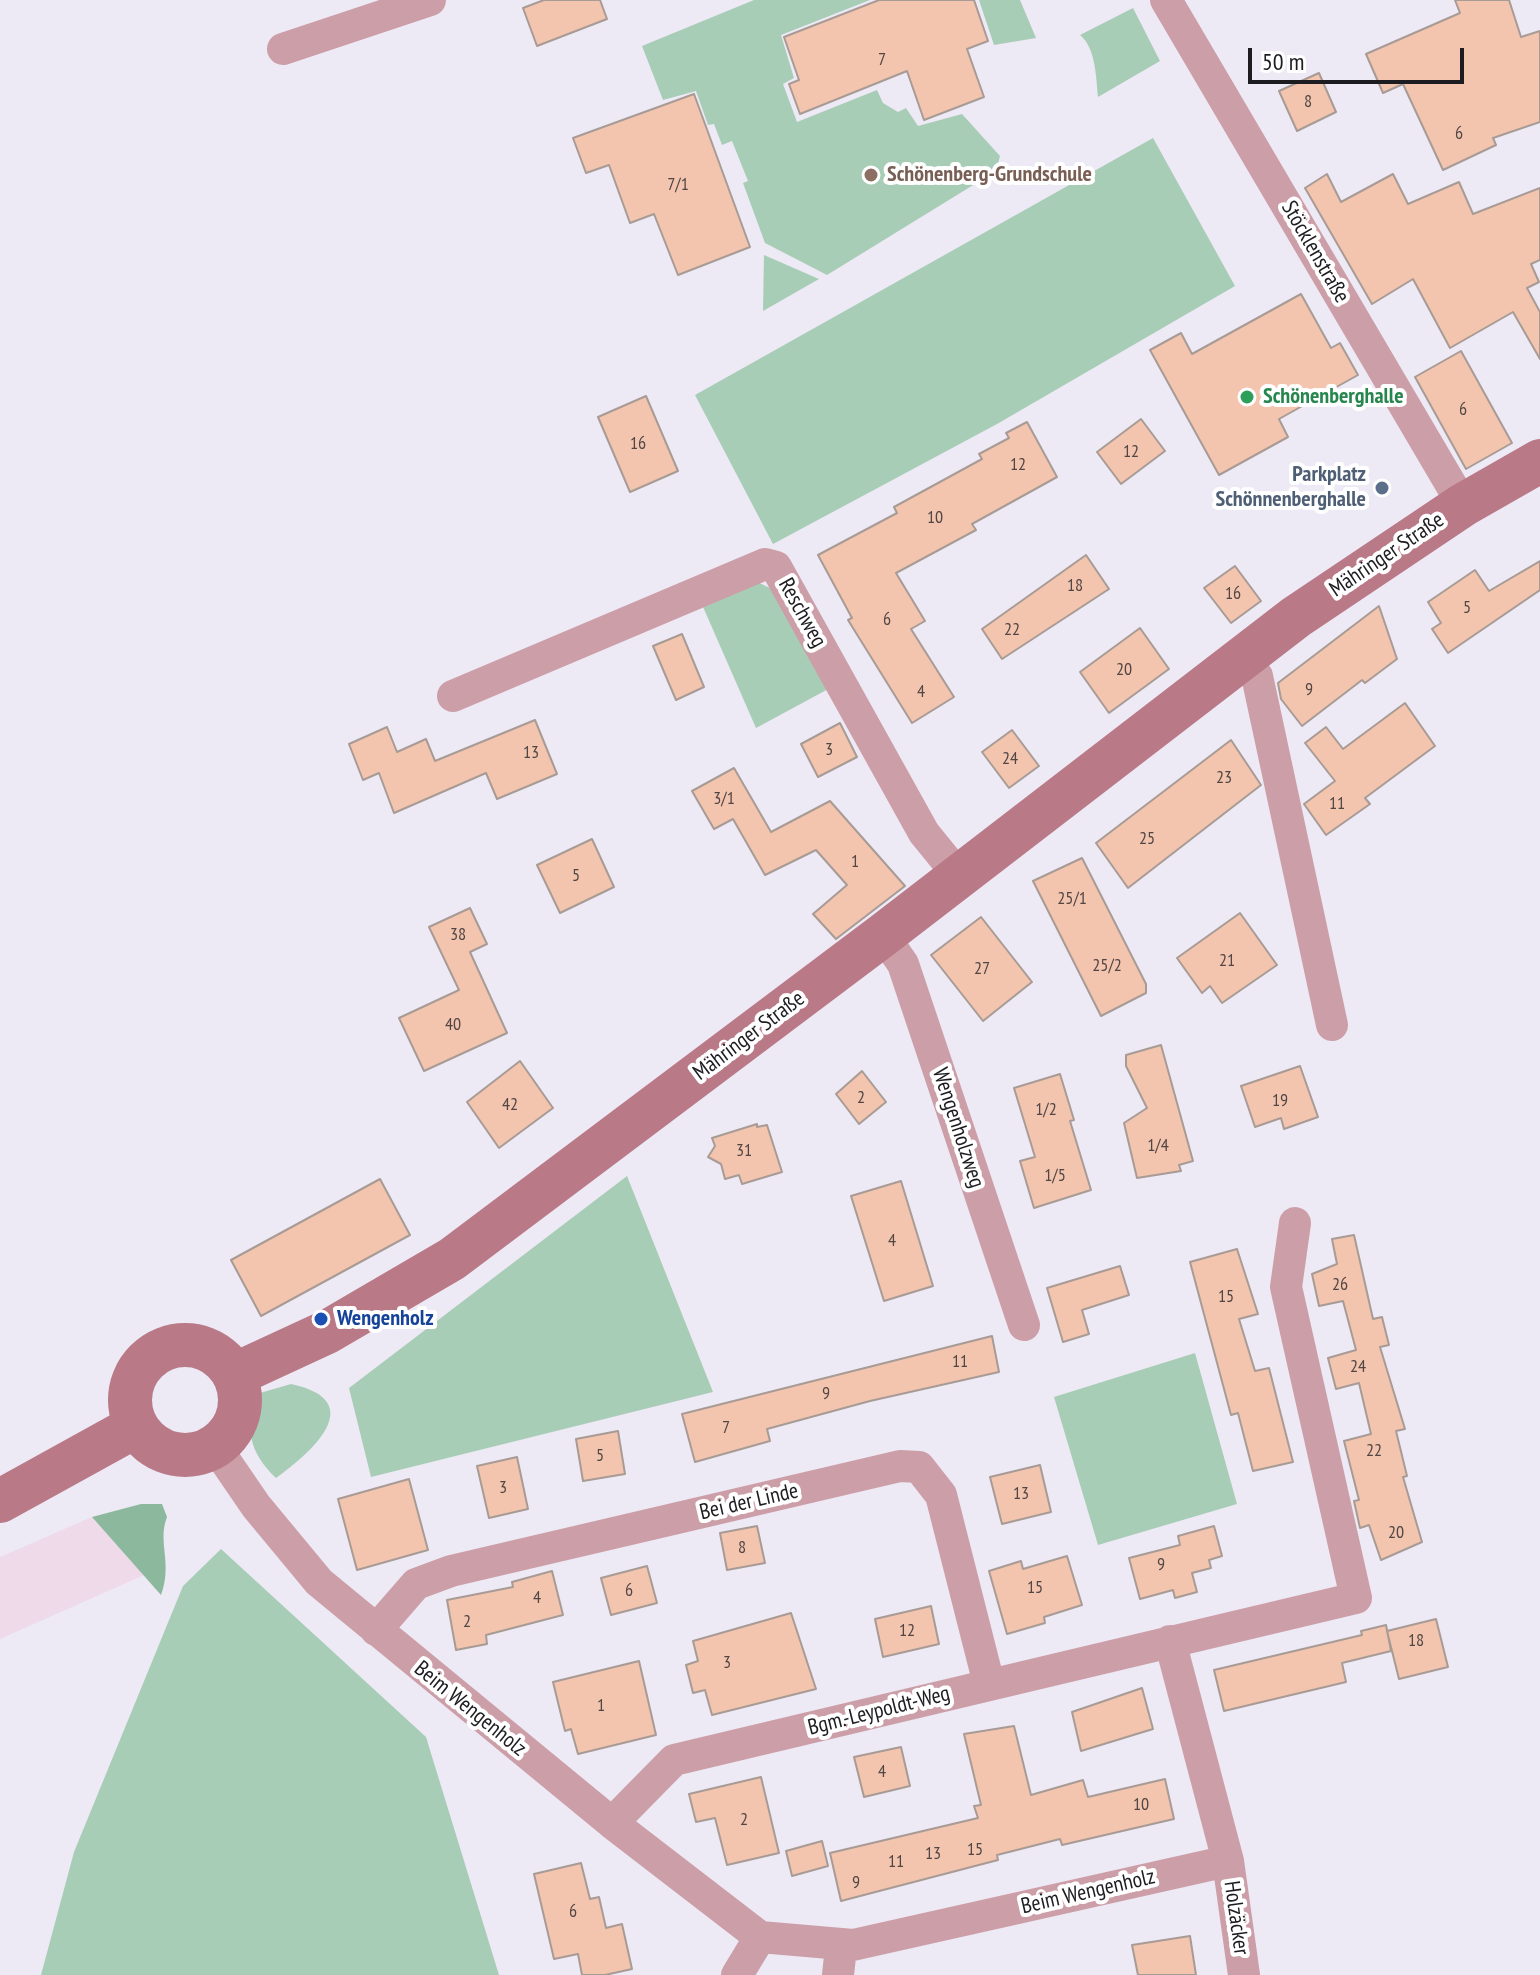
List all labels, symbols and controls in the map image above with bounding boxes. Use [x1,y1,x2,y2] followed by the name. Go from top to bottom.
[1252,32,1468,82] scale bar
[1262,46,1304,77] text: 50 m
[878,49,886,71] house number: 7
[1304,91,1312,113] house number: 8
[1455,123,1463,145] house number: 6
[887,162,1092,188] place label: Schönenberg-Grundschule
[862,166,880,184] marker: Schönenberg-Grundschule
[667,174,689,196] house number: 7/1
[1275,196,1355,308] street label: Stöcklenstraße
[1263,384,1404,410] place label: Schönenberghalle
[1238,388,1256,406] marker: Schönenberghalle
[1459,399,1467,421] house number: 6
[630,433,646,455] house number: 16
[1123,441,1139,463] house number: 12
[1010,454,1026,476] house number: 12
[1215,462,1366,514] place label: Parkplatz Schönnenberghalle
[1373,479,1391,497] marker: Parkplatz Schönnenberghalle
[927,507,943,529] house number: 10
[1325,507,1449,603] street label: Mähringer Straße
[772,574,832,652] street label: Reschweg
[1067,575,1083,597] house number: 18
[1225,583,1241,605] house number: 16
[1463,597,1471,619] house number: 5
[883,609,891,631] house number: 6
[1004,619,1020,641] house number: 22
[1116,659,1132,681] house number: 20
[1305,679,1313,701] house number: 9
[917,681,925,703] house number: 4
[825,739,833,761] house number: 3
[523,742,539,764] house number: 13
[1002,748,1018,770] house number: 24
[1216,767,1232,789] house number: 23
[713,788,735,810] house number: 3/1
[1329,793,1345,815] house number: 11
[1139,828,1155,850] house number: 25
[851,851,859,873] house number: 1
[572,865,580,887] house number: 5
[1057,888,1087,910] house number: 25/1
[450,924,466,946] house number: 38
[1219,950,1235,972] house number: 21
[1092,955,1122,977] house number: 25/2
[974,958,990,980] house number: 27
[688,986,810,1086] street label: Mähringer Straße
[445,1014,461,1036] house number: 40
[926,1065,990,1191] street label: Wengenholzweg
[857,1087,865,1109] house number: 2
[1272,1090,1288,1112] house number: 19
[502,1094,518,1116] house number: 42
[1035,1099,1057,1121] house number: 1/2
[1147,1135,1169,1157] house number: 1/4
[736,1140,752,1162] house number: 31
[1044,1165,1066,1187] house number: 1/5
[888,1230,896,1252] house number: 4
[1332,1274,1348,1296] house number: 26
[1218,1286,1234,1308] house number: 15
[337,1306,434,1332] place label: Wengenholz
[312,1310,330,1328] marker: Wengenholz
[952,1351,968,1373] house number: 11
[1350,1356,1366,1378] house number: 24
[822,1383,830,1405] house number: 9
[722,1417,730,1439] house number: 7
[1366,1440,1382,1462] house number: 22
[596,1445,604,1467] house number: 5
[499,1477,507,1499] house number: 3
[697,1478,801,1526] street label: Bei der Linde
[1013,1483,1029,1505] house number: 13
[1388,1522,1404,1544] house number: 20
[738,1537,746,1559] house number: 8
[1157,1554,1165,1576] house number: 9
[1027,1577,1043,1599] house number: 15
[625,1580,633,1602] house number: 6
[533,1587,541,1609] house number: 4
[463,1611,471,1633] house number: 2
[899,1620,915,1642] house number: 12
[1408,1630,1424,1652] house number: 18
[723,1652,731,1674] house number: 3
[409,1656,531,1762] street label: Beim Wengenholz
[805,1681,953,1741] street label: Bgm.-Leypoldt-Weg
[597,1695,605,1717] house number: 1
[878,1761,886,1783] house number: 4
[1133,1794,1149,1816] house number: 10
[740,1809,748,1831] house number: 2
[967,1839,983,1861] house number: 15
[925,1843,941,1865] house number: 13
[888,1851,904,1873] house number: 11
[1019,1864,1157,1920] street label: Beim Wengenholz
[852,1872,860,1894] house number: 9
[1218,1879,1254,1957] street label: Holzäcker
[569,1901,577,1923] house number: 6

